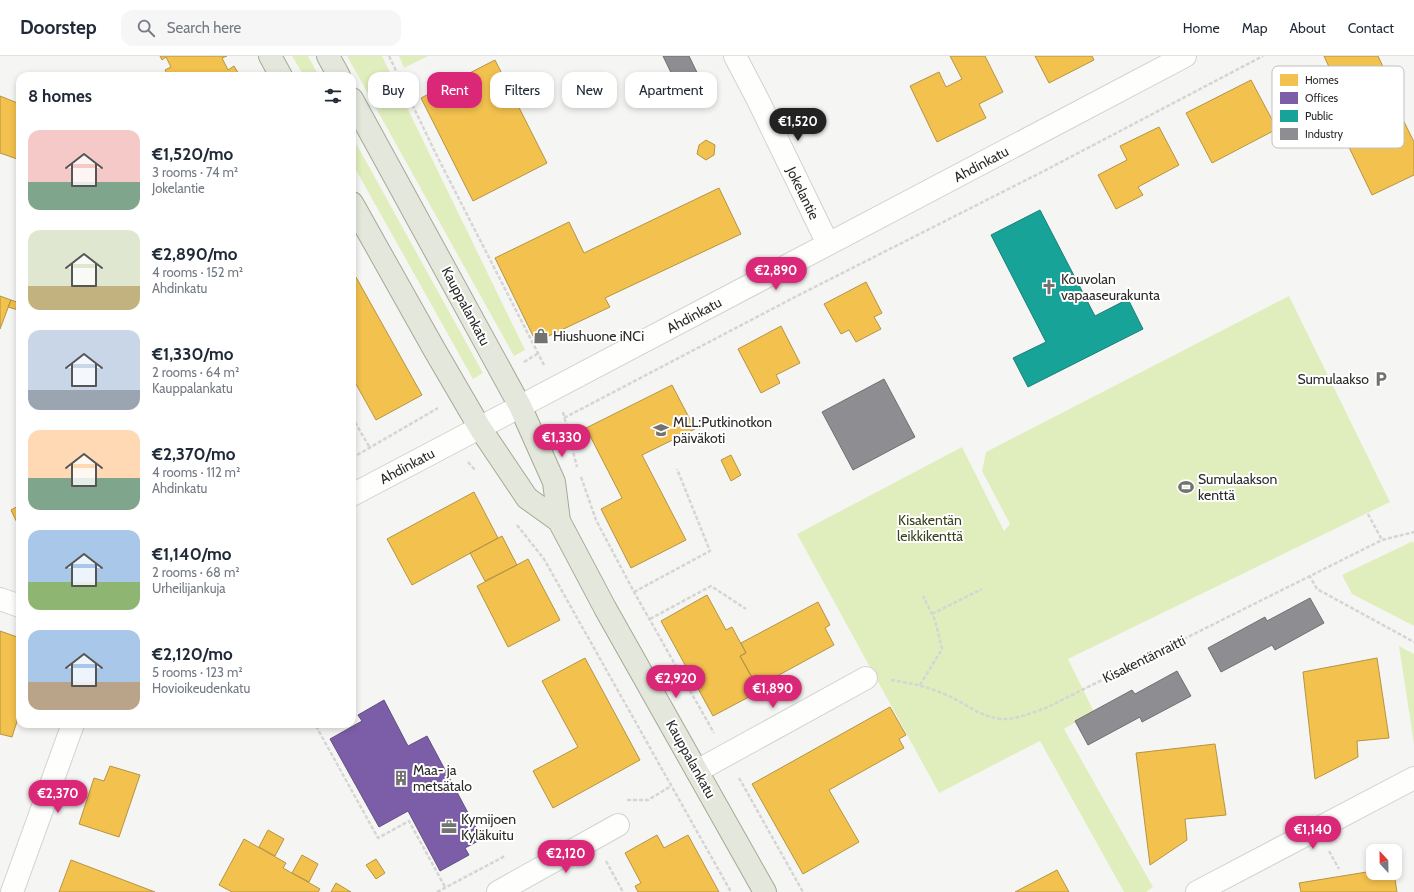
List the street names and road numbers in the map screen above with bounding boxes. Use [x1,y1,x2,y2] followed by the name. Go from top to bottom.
[950,142,1012,186] street label: Ahdinkatu
[782,163,824,222] street label: Jokelantie
[438,263,494,349] street label: Kauppalankatu
[663,293,725,337] street label: Ahdinkatu
[376,444,438,488] street label: Ahdinkatu
[1099,631,1189,687] street label: Kisakentänraitti
[662,717,720,801] street label: Kauppalankatu

